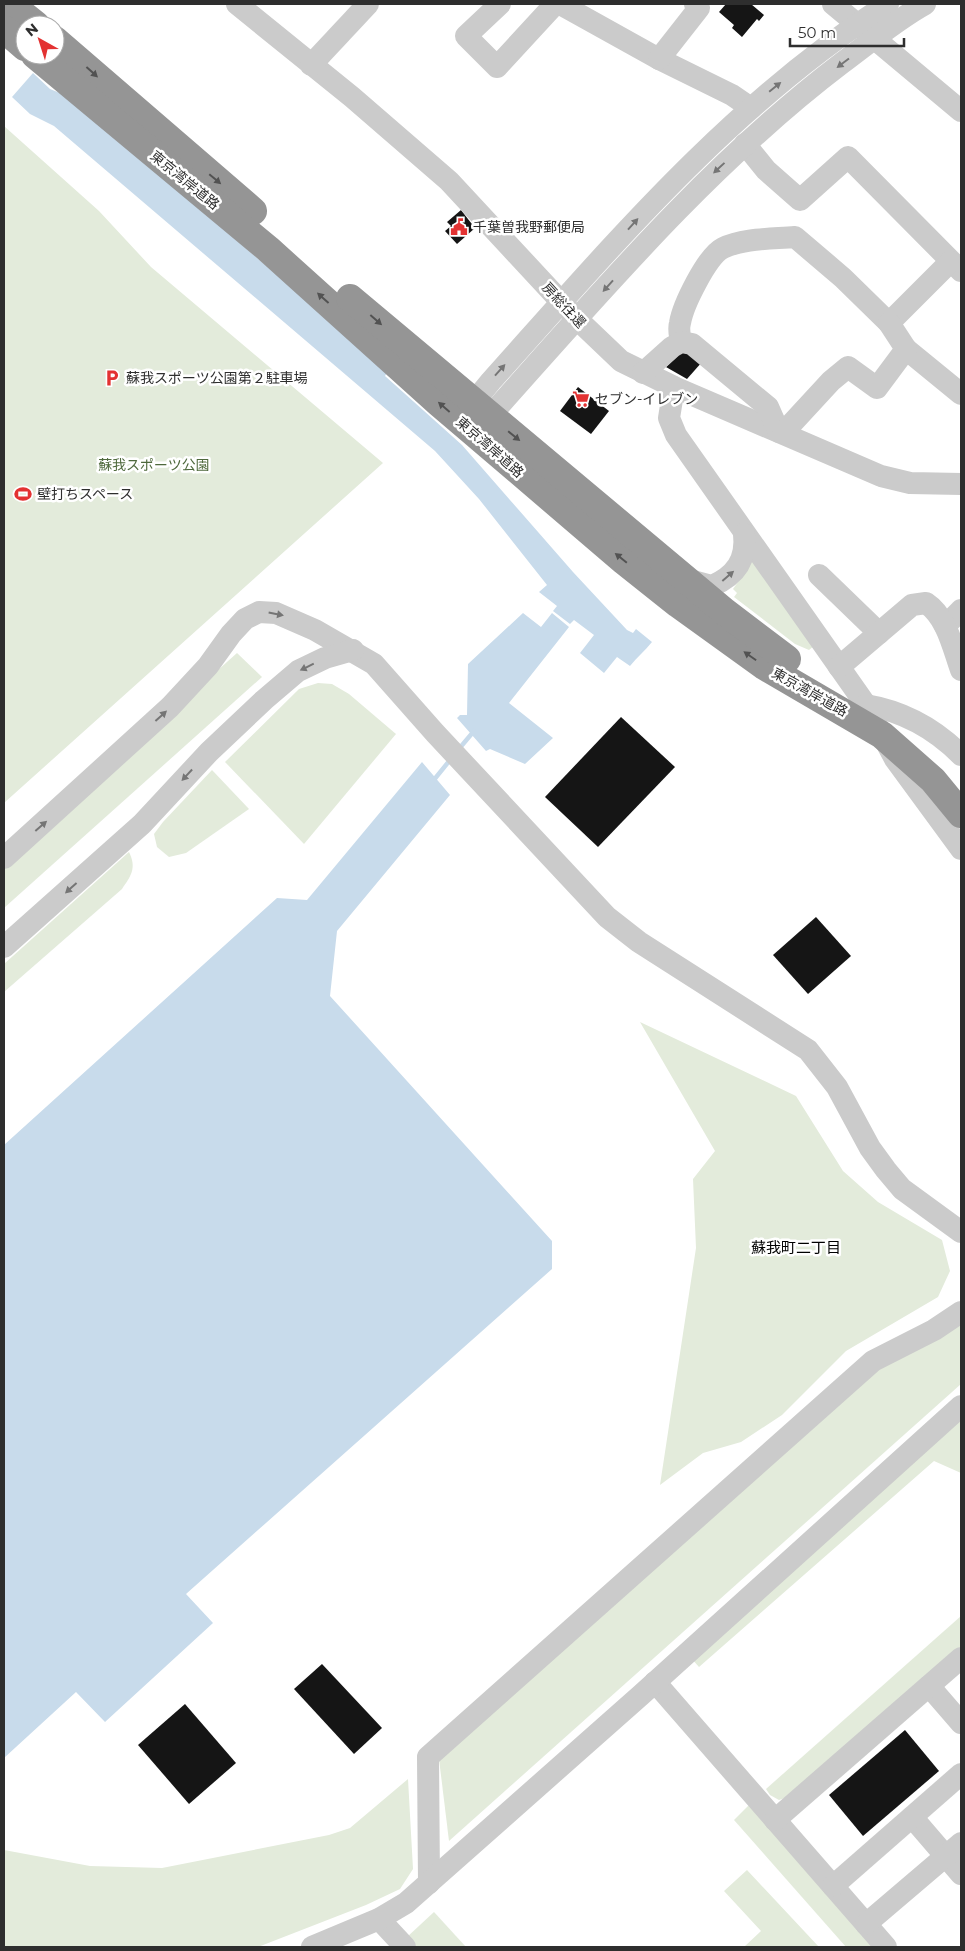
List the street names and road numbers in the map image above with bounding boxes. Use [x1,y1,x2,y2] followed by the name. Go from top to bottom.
[147,147,223,213] street label: 東京湾岸道路
[538,278,590,332] street label: 房総往還
[452,413,528,481] street label: 東京湾岸道路
[769,664,851,720] street label: 東京湾岸道路

